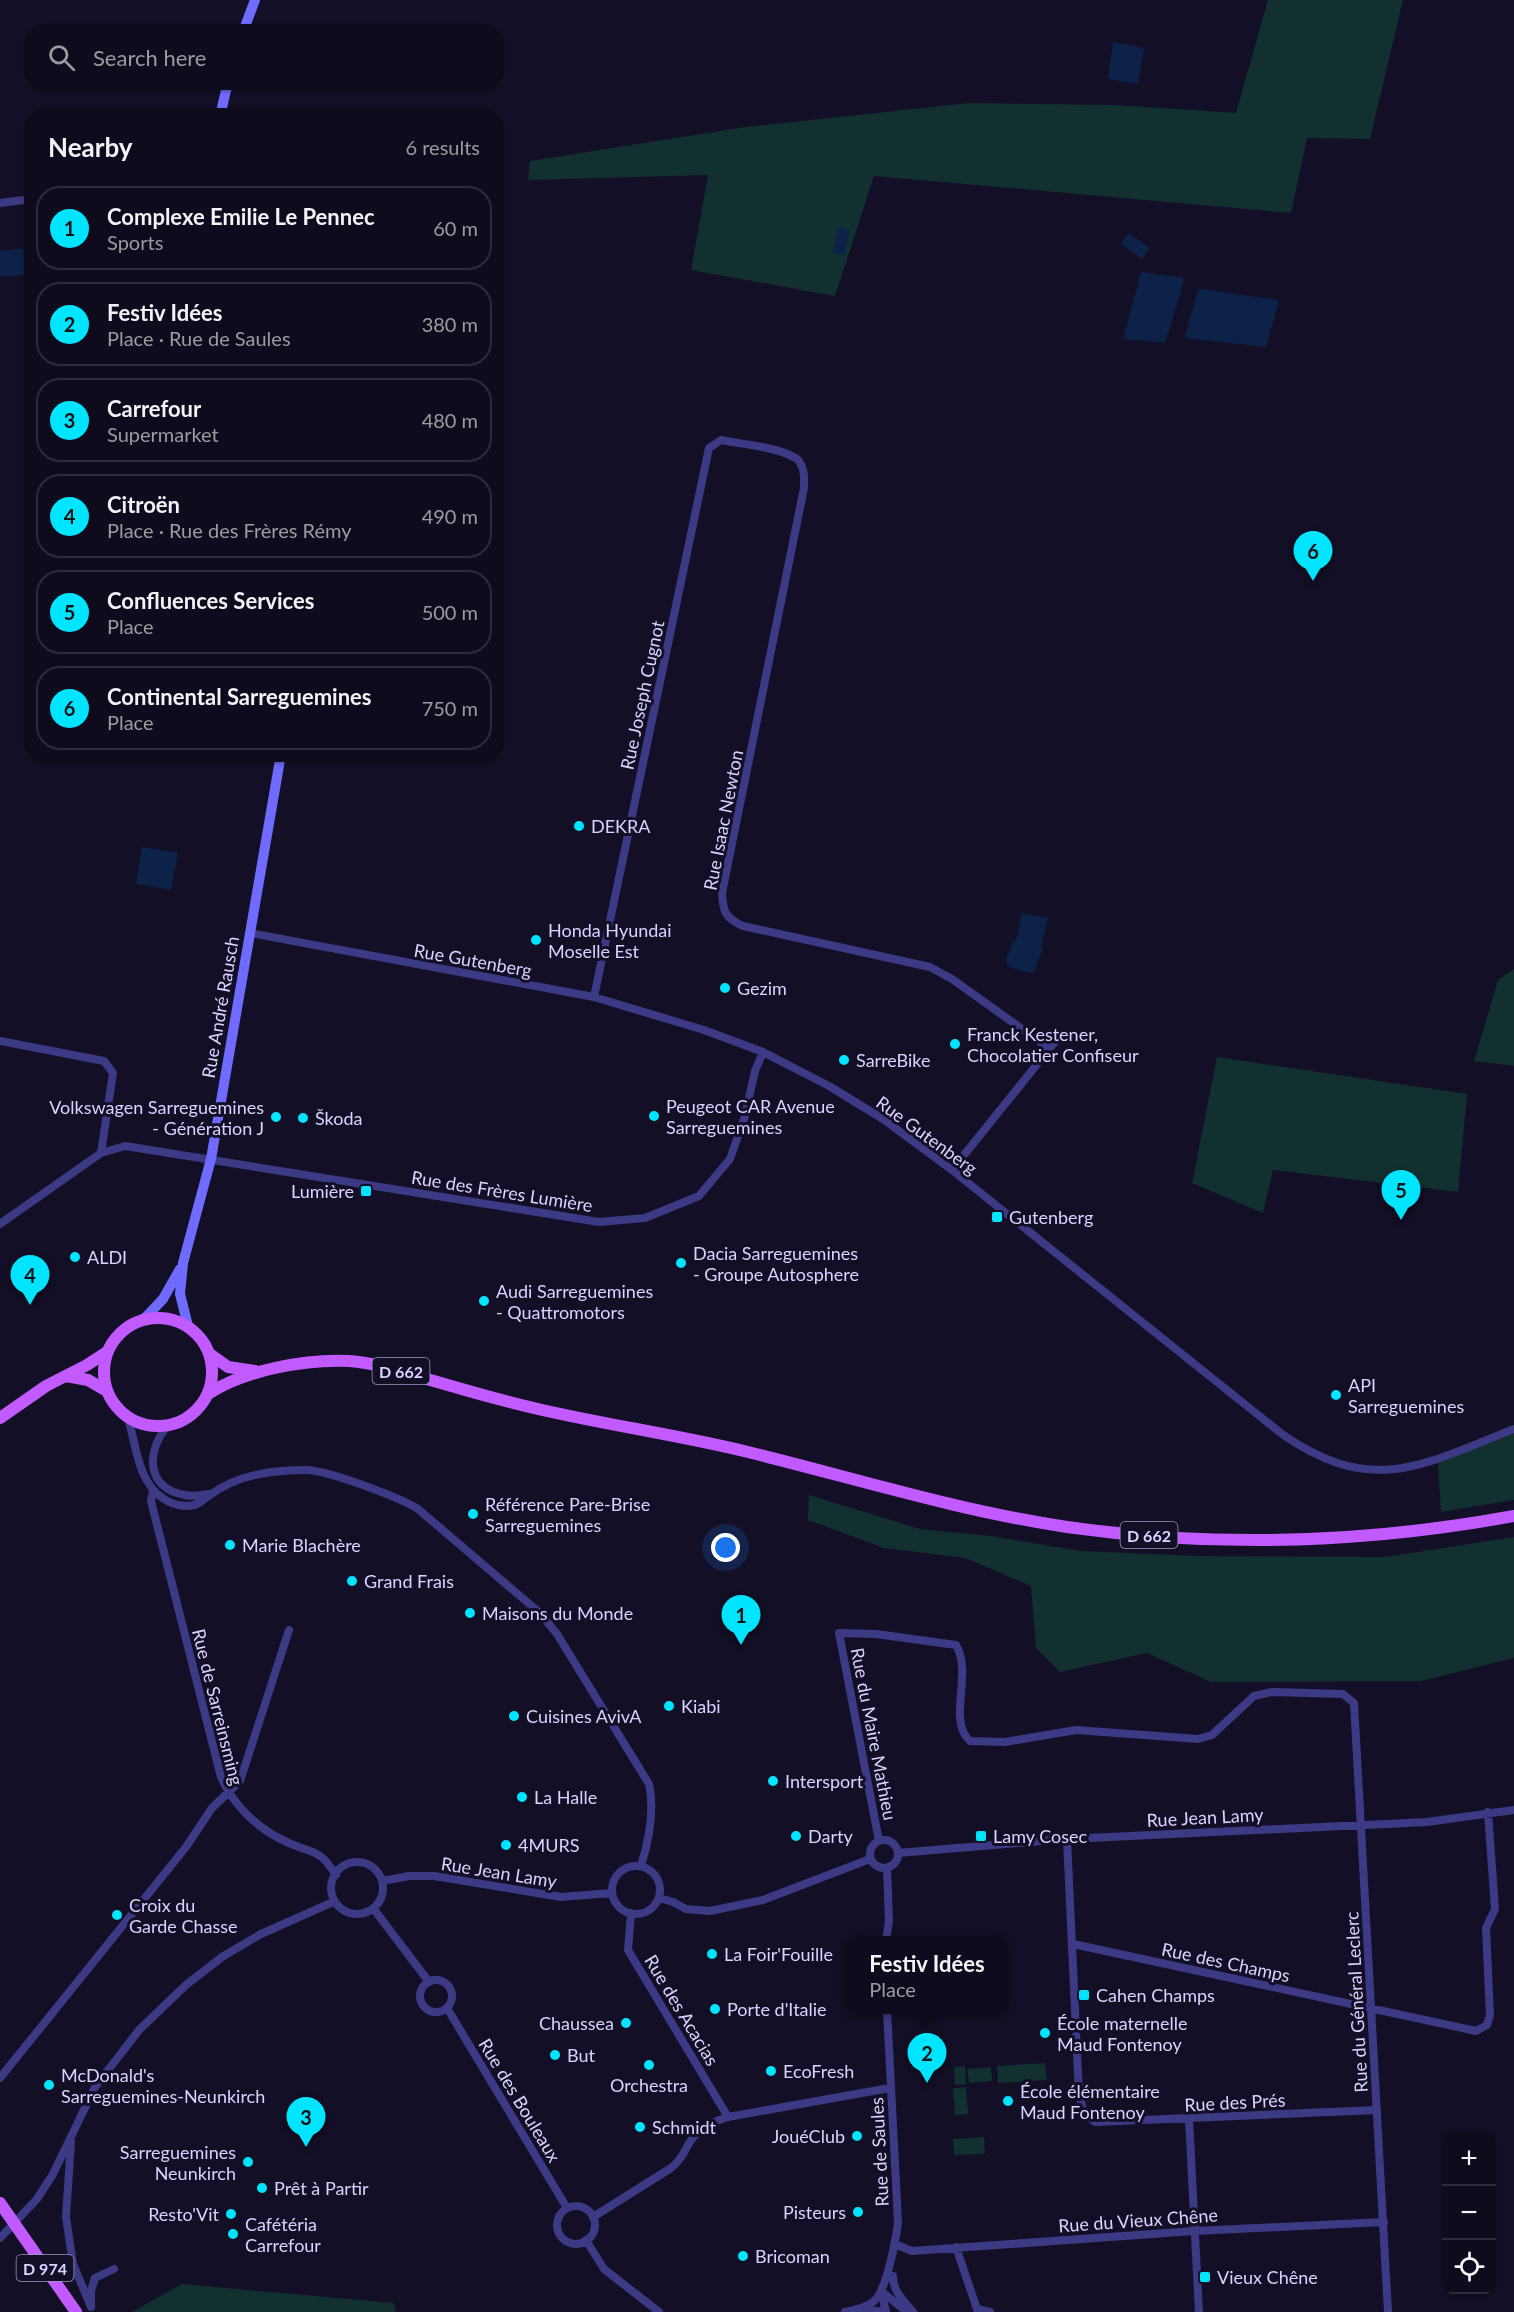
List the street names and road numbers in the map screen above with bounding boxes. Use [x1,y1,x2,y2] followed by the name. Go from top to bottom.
[615,618,669,772] street label: Rue Joseph Cugnot
[699,748,747,892] street label: Rue Isaac Newton
[197,934,243,1080] street label: Rue André Rausch
[412,939,534,981] street label: Rue Gutenberg
[872,1091,982,1179] street label: Rue Gutenberg
[410,1166,594,1216] street label: Rue des Frères Lumière
[372,1358,430,1384] road number: D 662
[1120,1522,1178,1548] road number: D 662
[188,1626,248,1788] street label: Rue de Sarreinsming
[846,1646,902,1822] street label: Rue du Maire Mathieu
[1146,1803,1265,1831] street label: Rue Jean Lamy
[440,1852,559,1892] street label: Rue Jean Lamy
[1340,1911,1372,2093] street label: Rue du Général Leclerc
[1160,1938,1292,1986] street label: Rue des Champs
[640,1951,724,2070] street label: Rue des Acacias
[474,2034,566,2166] street label: Rue des Bouleaux
[1184,2088,1286,2116] street label: Rue des Prés
[865,2097,893,2207] street label: Rue de Saules
[1057,2203,1219,2237] street label: Rue du Vieux Chêne
[16,2255,74,2281] road number: D 974

